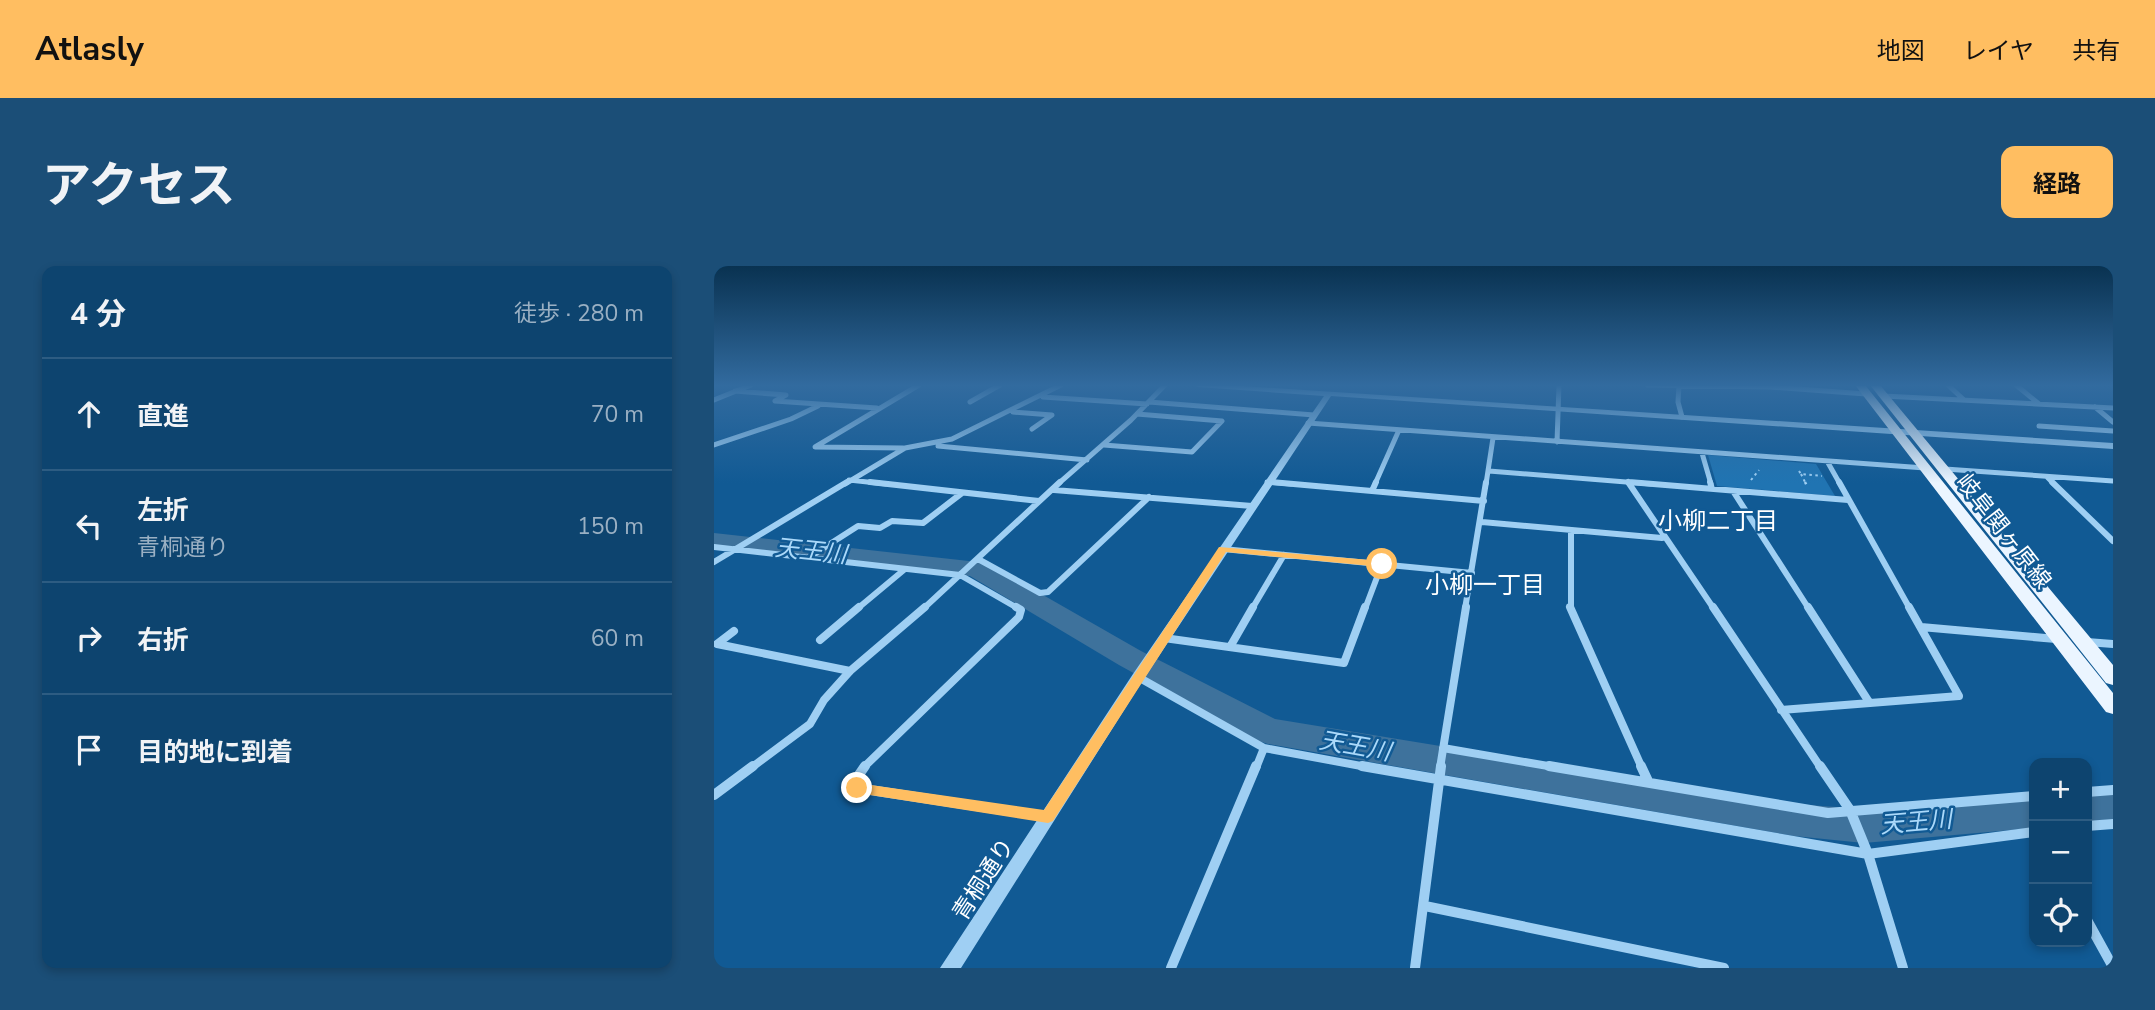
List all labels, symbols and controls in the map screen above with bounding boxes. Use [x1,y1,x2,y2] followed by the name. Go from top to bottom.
[35,27,144,72] text: Atlasly
[1877,35,1925,67] text: 地図
[1963,35,2034,67] text: レイヤ
[2072,35,2120,67] text: 共有
[2001,146,2113,218] button: 経路
[42,152,236,219] text: アクセス
[70,294,126,335] text: 4 分
[514,298,644,329] text: 徒歩 · 280 m
[70,395,108,433] icon: ahead
[137,399,189,434] text: 直進
[591,399,644,430] text: 70 m
[1949,467,2058,595] street label: 岐阜関ヶ原線
[137,493,189,528] text: 左折
[1658,505,1778,537] district label: 小柳二丁目
[70,507,108,545] icon: left
[577,511,644,542] text: 150 m
[774,531,851,571] water label: 天王川
[137,532,229,563] text: 青桐通り
[1366,548,1397,579] route start
[1425,569,1545,601] district label: 小柳一丁目
[70,619,108,657] icon: right
[137,623,189,658] text: 右折
[591,623,644,654] text: 60 m
[1317,724,1396,769] water label: 天王川
[70,731,108,769] icon: arrive
[137,735,293,770] text: 目的地に到着
[2029,758,2092,947] map controls
[2029,758,2092,821] button: +
[841,772,872,803] route end
[1879,803,1956,841] water label: 天王川
[2029,821,2092,884] button: −
[945,832,1021,926] street label: 青桐通り
[2029,884,2092,947] button: locate

